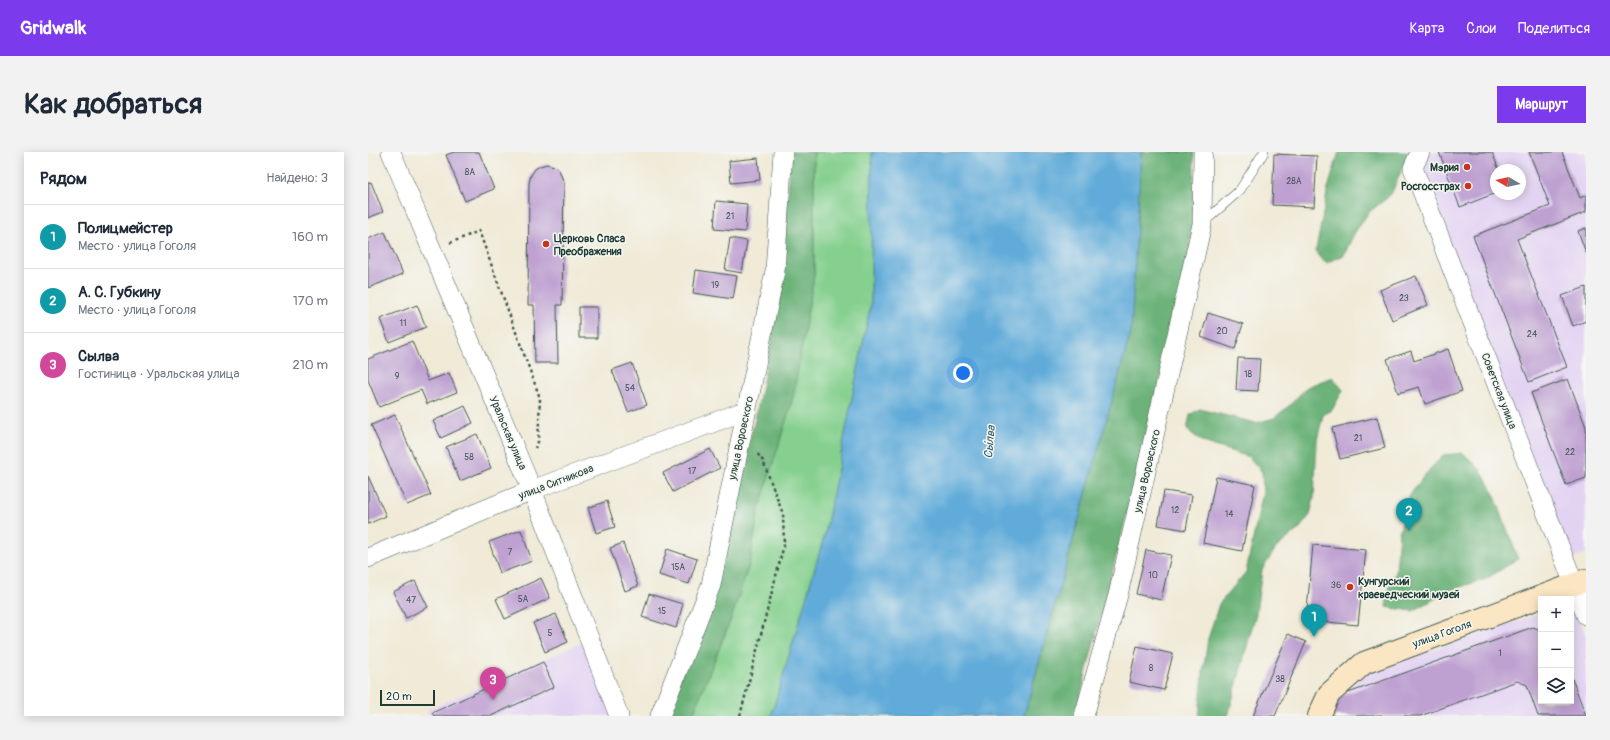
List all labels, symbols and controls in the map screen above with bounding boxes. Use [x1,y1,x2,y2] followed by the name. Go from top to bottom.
[20,16,86,40] text: Gridwalk
[1410,20,1444,37] text: Карта
[1466,20,1496,37] text: Слои
[1518,20,1590,37] text: Поделиться
[1497,86,1586,123] button: Маршрут
[24,87,202,122] text: Как добраться
[1430,161,1459,174] place label: Мэрия
[1462,162,1472,172] marker: Мэрия
[1490,164,1526,200] north arrow
[465,167,475,178] house number: 8А
[40,168,87,189] text: Рядом
[266,170,328,186] text: Найдено: 3
[1286,176,1302,187] house number: 28А
[1401,180,1460,193] place label: Росгосстрах
[1463,181,1473,191] marker: Росгосстрах
[726,211,734,222] house number: 21
[78,219,173,238] text: Полицмейстер
[50,229,56,245] text: 1
[292,229,328,245] text: 160 m
[554,232,625,258] place label: Церковь Спаса Преображения
[78,238,196,254] text: Место · улица Гоголя
[541,239,551,249] marker: Церковь Спаса Преображения
[711,280,719,291] house number: 19
[78,283,161,302] text: А. С. Губкину
[49,293,57,309] text: 2
[293,293,328,309] text: 170 m
[1399,293,1409,304] house number: 23
[78,302,196,318] text: Место · улица Гоголя
[399,318,407,329] house number: 11
[1216,326,1228,337] house number: 20
[1527,329,1538,340] house number: 24
[78,347,119,366] text: Сылва
[1479,351,1519,431] street label: Советская улица
[49,357,57,373] text: 3
[292,357,328,373] text: 210 m
[953,363,973,383] your location
[78,366,240,382] text: Гостиница · Уральская улица
[1244,369,1252,380] house number: 18
[395,371,400,382] house number: 9
[625,383,636,394] house number: 54
[487,394,529,472] street label: Уральская улица
[726,395,756,482] street label: улица Воровского
[981,424,999,459] water label: Сы́лва
[1131,428,1163,515] street label: улица Воровского
[1354,433,1362,444] house number: 21
[1565,447,1575,458] house number: 22
[464,452,474,463] house number: 58
[516,462,595,503] street label: улица Ситникова
[688,466,696,477] house number: 17
[1396,498,1422,531] pin: 2
[1171,505,1179,516] house number: 12
[1225,509,1234,520] house number: 14
[508,547,513,558] house number: 7
[671,562,685,573] house number: 15А
[1148,570,1158,581] house number: 10
[1358,575,1460,601] place label: Кунгурский краеведческий музей
[1331,580,1341,591] house number: 36
[1345,582,1355,592] marker: Кунгурский краеведческий музей
[518,594,529,605] house number: 5А
[406,595,416,606] house number: 47
[1538,596,1574,704] map controls
[1538,596,1574,632] button: +
[1301,604,1327,637] pin: 1
[658,606,666,617] house number: 15
[1410,617,1473,651] street label: улица Гоголя
[548,628,553,639] house number: 5
[1538,632,1574,668] button: −
[1498,648,1502,659] house number: 1
[1149,663,1154,674] house number: 8
[480,667,506,700] pin: 3
[1538,668,1574,704] button: layers
[1275,674,1285,685] house number: 38
[380,688,435,707] scale bar
[386,690,412,703] text: 20 m

